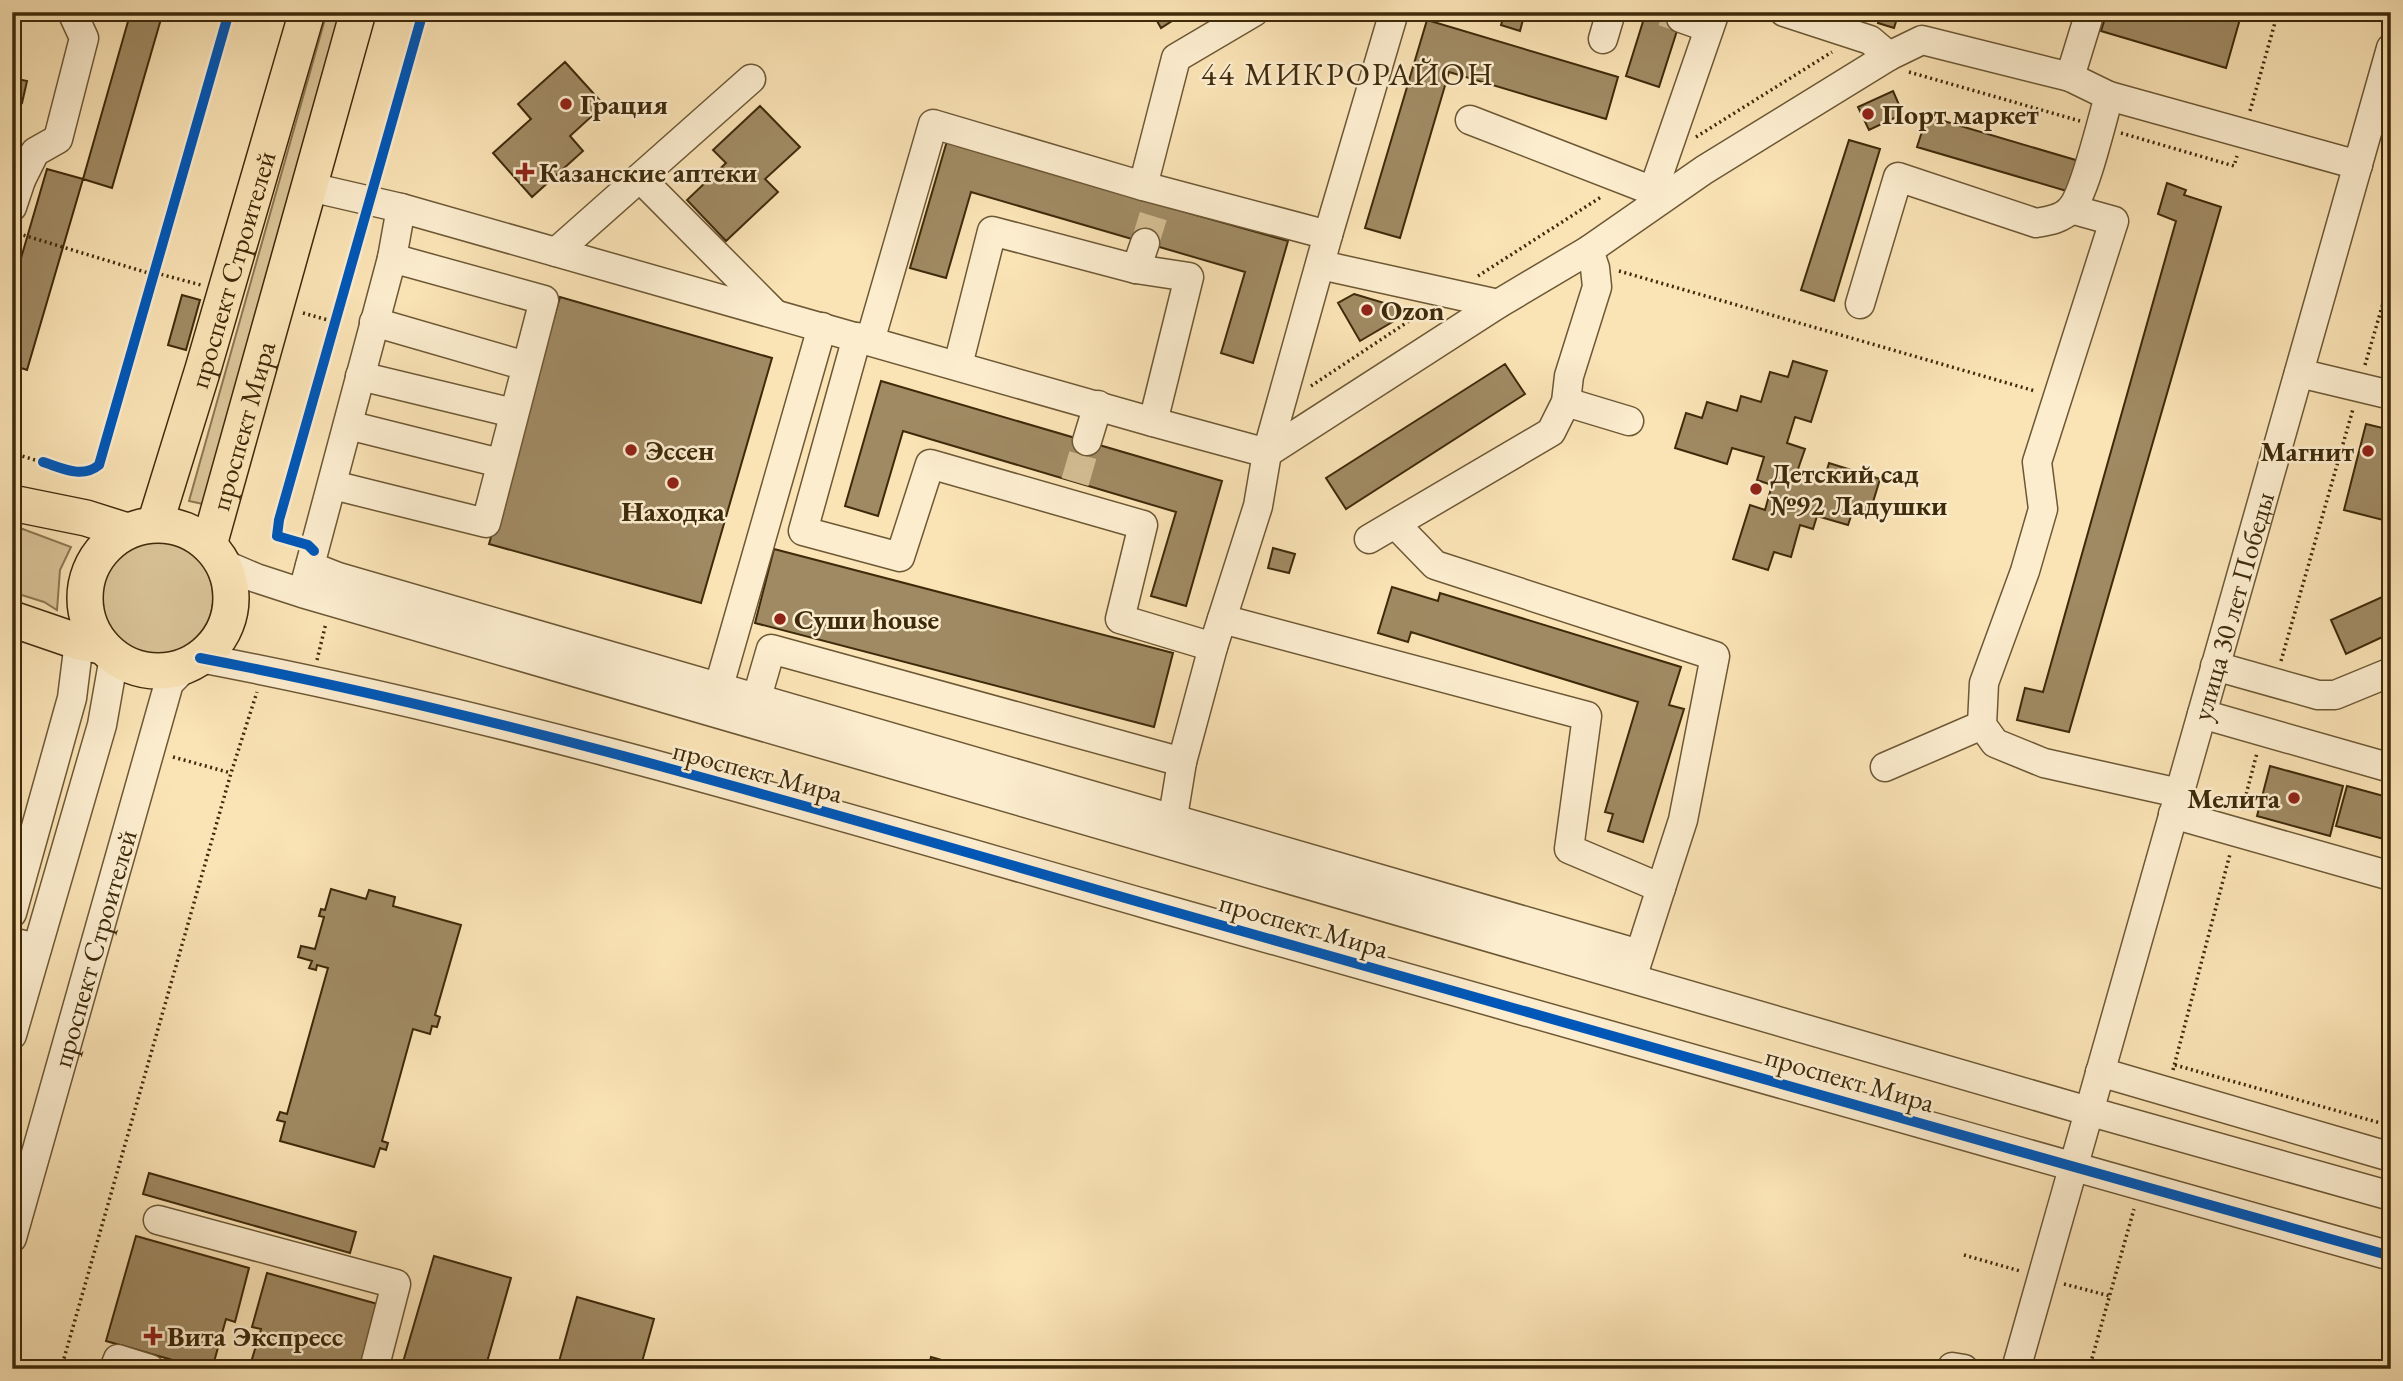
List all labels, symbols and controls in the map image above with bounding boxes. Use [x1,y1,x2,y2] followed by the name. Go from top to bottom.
[1201,53,1495,95] district label: 44 МИКРОРАЙОН
[580,86,668,122] place label: Грация
[558,96,574,112] marker: Грация
[1882,96,2039,132] place label: Порт маркет
[1860,106,1876,122] marker: Порт маркет
[180,146,284,392] street label: проспект Строителей
[539,154,757,190] place label: Казанские аптеки
[517,164,533,180] marker: Казанские аптеки
[1381,292,1445,328] place label: Ozon
[1359,302,1375,318] marker: Ozon
[202,336,283,514] street label: проспект Мира
[645,432,714,468] place label: Эссен
[2260,433,2354,469] place label: Магнит
[623,442,639,458] marker: Эссен
[2360,443,2376,459] marker: Магнит
[1770,455,1947,523] place label: Детский сад №92 Ладушки
[665,475,681,491] marker: Находка
[1748,481,1764,497] marker: Детский сад №92 Ладушки
[2183,488,2282,725] street label: улица 30 лет Победы
[621,493,725,529] place label: Находка
[794,601,939,637] place label: Суши house
[772,611,788,627] marker: Суши house
[669,731,848,811] street label: проспект Мира
[2187,780,2281,816] place label: Мелита
[2286,790,2302,806] marker: Мелита
[43,825,145,1071] street label: проспект Строителей
[1215,884,1393,967] street label: проспект Мира
[1761,1038,1939,1121] street label: проспект Мира
[167,1318,343,1354] place label: Вита Экспресс
[145,1328,161,1344] marker: Вита Экспресс

